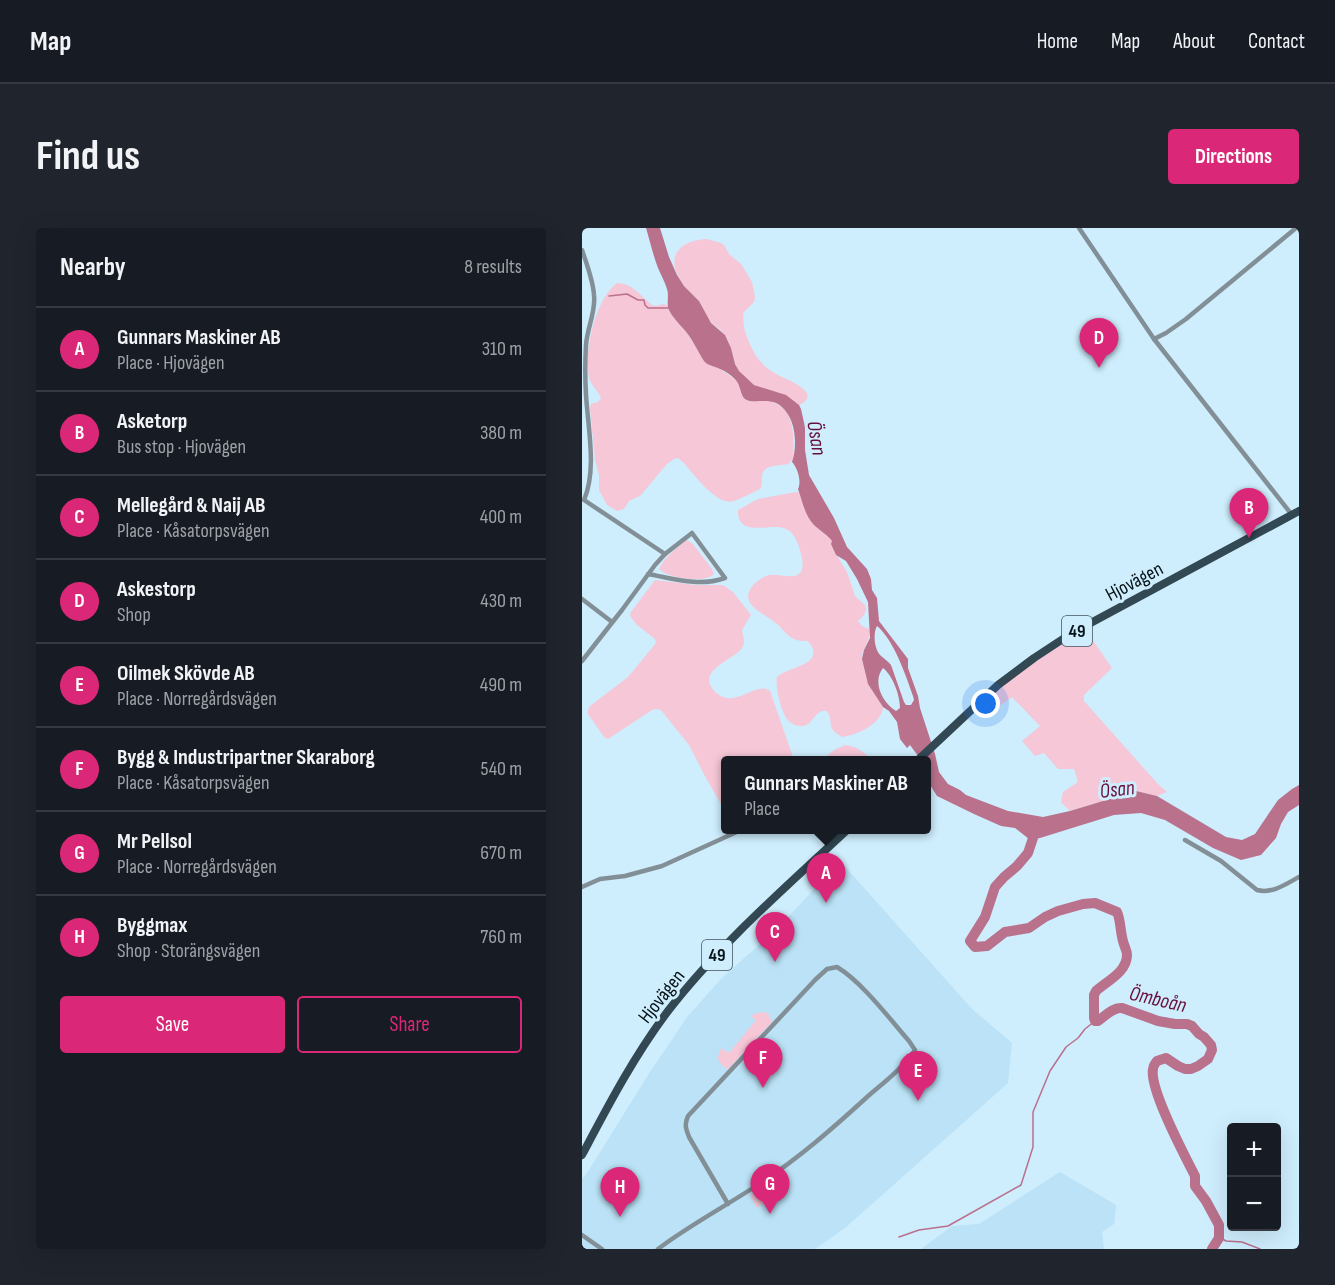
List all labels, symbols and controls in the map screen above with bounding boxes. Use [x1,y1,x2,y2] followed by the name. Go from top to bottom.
[30,25,71,58] text: Map
[1037,29,1078,54] text: Home
[1111,29,1140,54] text: Map
[1173,29,1215,54] text: About
[1248,29,1305,54] text: Contact
[1168,129,1299,184] button: Directions
[36,131,140,182] text: Find us
[60,252,126,283] text: Nearby
[464,255,522,279] text: 8 results
[1080,318,1118,368] pin: D
[117,324,281,351] text: Gunnars Maskiner AB
[75,337,84,361] text: A
[482,337,522,361] text: 310 m
[117,351,225,375] text: Place · Hjovägen
[117,408,187,435] text: Asketorp
[801,419,832,457] water label: Ösan
[75,421,84,445] text: B
[480,421,522,445] text: 380 m
[117,435,246,459] text: Bus stop · Hjovägen
[1230,488,1268,538] pin: B
[117,492,265,519] text: Mellegård & Naij AB
[74,505,85,529] text: C
[480,505,522,529] text: 400 m
[117,519,270,543] text: Place · Kåsatorpsvägen
[1102,557,1167,607] street label: Hjovägen
[117,576,196,603] text: Askestorp
[74,589,85,613] text: D
[480,589,522,613] text: 430 m
[117,603,151,627] text: Shop
[1062,616,1092,646] road number: 49
[117,660,255,687] text: Oilmek Skövde AB
[75,673,84,697] text: E
[480,673,522,697] text: 490 m
[117,687,277,711] text: Place · Norregårdsvägen
[971,689,1000,718] your location
[117,744,375,771] text: Bygg & Industripartner Skaraborg
[721,756,931,834] popup
[75,757,84,781] text: F
[481,757,522,781] text: 540 m
[744,770,908,797] text: Gunnars Maskiner AB
[117,771,270,795] text: Place · Kåsatorpsvägen
[1098,775,1136,804] water label: Ösan
[744,797,780,821] text: Place
[117,828,192,855] text: Mr Pellsol
[74,841,85,865] text: G
[480,841,522,865] text: 670 m
[806,854,846,903] pin: A
[117,855,277,879] text: Place · Norregårdsvägen
[117,912,187,939] text: Byggmax
[756,912,794,962] pin: C
[74,925,85,949] text: H
[480,925,522,949] text: 760 m
[117,939,260,963] text: Shop · Storängsvägen
[702,940,732,970] road number: 49
[633,965,690,1028] street label: Hjovägen
[1127,981,1189,1018] water label: Ömboån
[60,996,285,1053] button: Save
[297,996,522,1053] button: Share
[744,1038,783,1088] pin: F
[898,1052,938,1101] pin: E
[1227,1123,1281,1231] map controls
[1227,1123,1281,1177] button: +
[750,1164,789,1214] pin: G
[600,1168,639,1217] pin: H
[1227,1177,1281,1231] button: −

